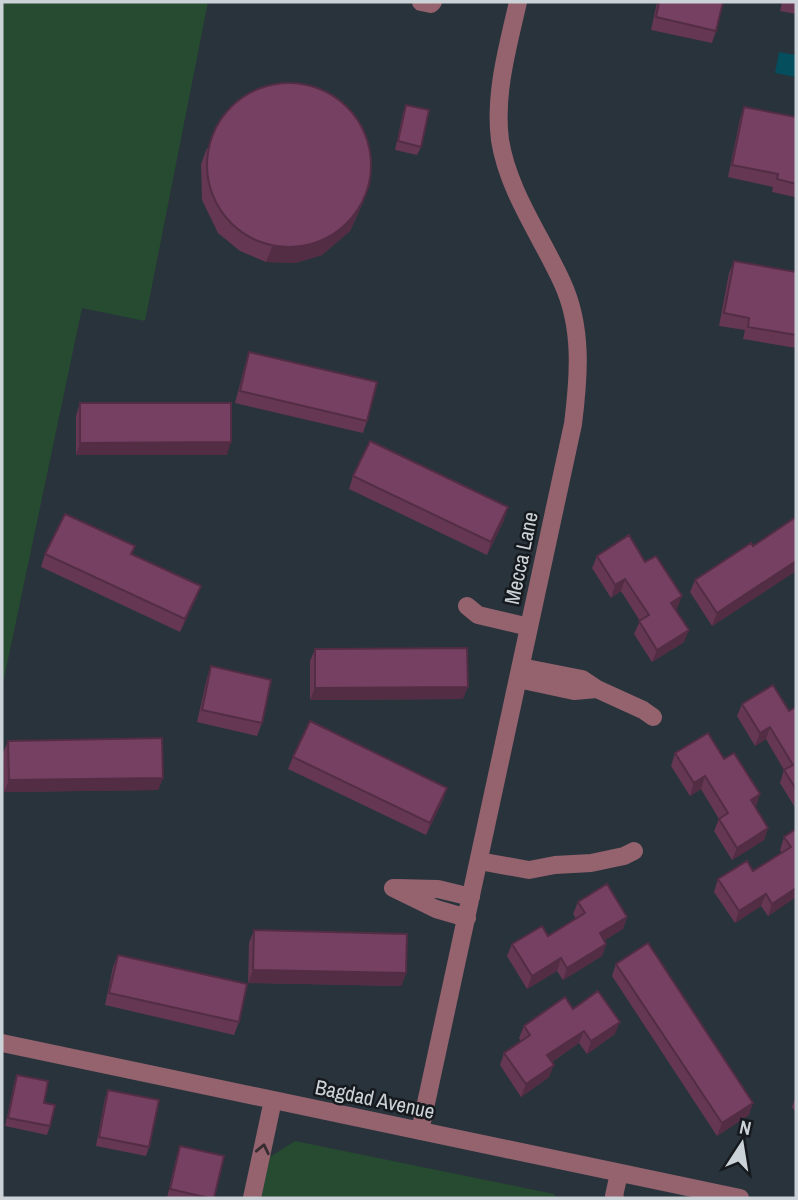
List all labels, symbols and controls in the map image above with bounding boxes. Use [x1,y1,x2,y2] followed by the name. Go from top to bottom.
[497,509,545,607] street label: Mecca Lane
[313,1072,437,1126] street label: Bagdad Avenue
[707,1109,777,1179] north arrow
[737,1113,754,1141] text: N
[254,1143,269,1155] one-way arrow

